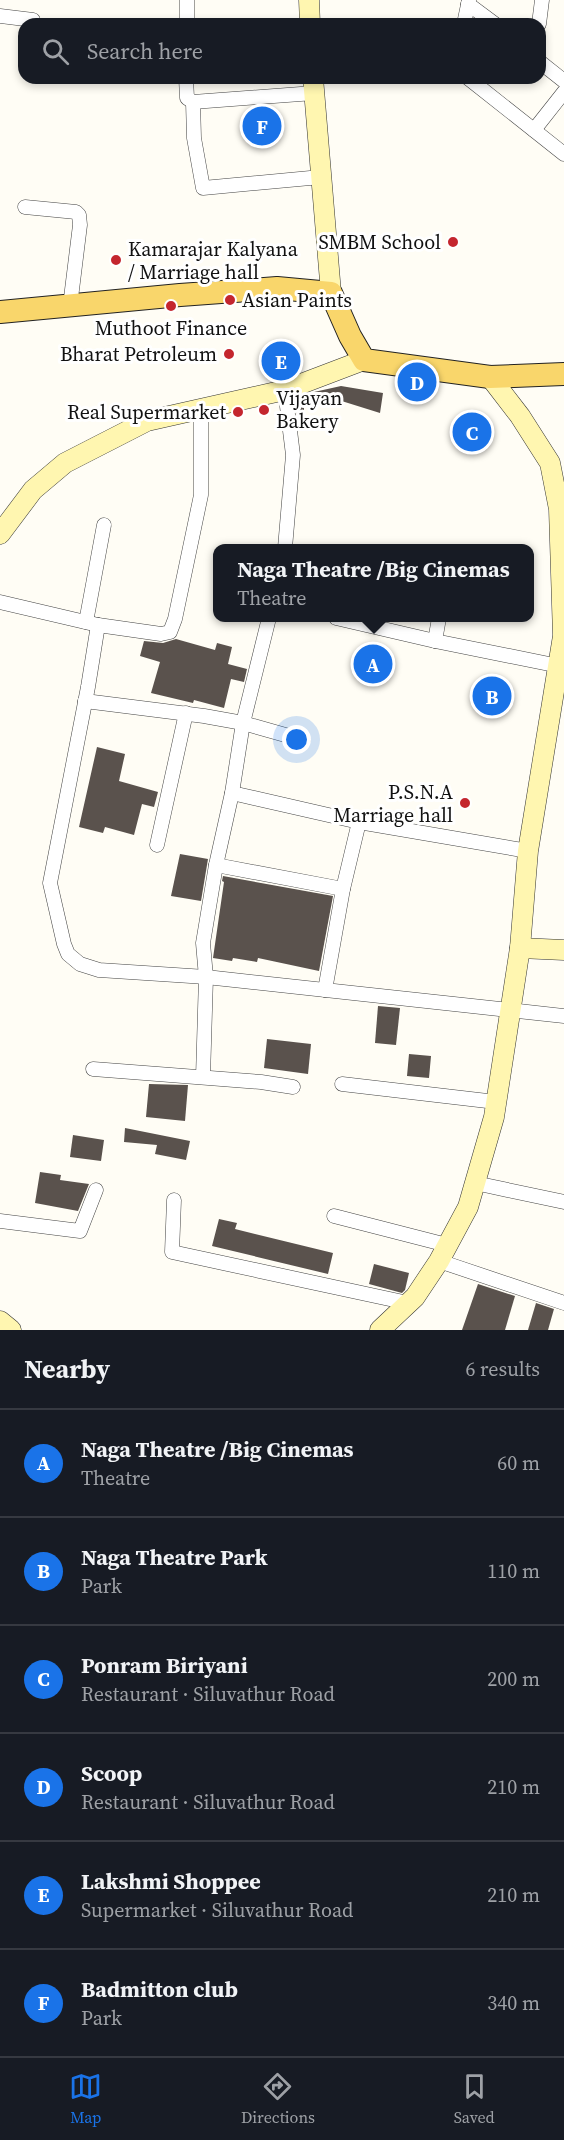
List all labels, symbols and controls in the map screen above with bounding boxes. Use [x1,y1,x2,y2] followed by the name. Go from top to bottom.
[18,18,546,84] search box
[39,35,72,68] icon: search
[87,36,203,66] text: Search here
[242,104,282,148] pin: F
[319,228,441,256] place label: SMBM School
[128,235,299,286] place label: Kamarajar Kalyana / Marriage hall
[446,235,460,249] marker: SMBM School
[109,253,123,267] marker: Kamarajar Kalyana / Marriage hall
[242,286,352,314] place label: Asian Paints
[223,293,237,307] marker: Asian Paints
[164,299,178,313] marker: Muthoot Finance
[95,314,247,342] place label: Muthoot Finance
[262,338,300,384] pin: E
[60,340,217,368] place label: Bharat Petroleum
[222,347,236,361] marker: Bharat Petroleum
[398,360,436,404] pin: D
[276,384,342,435] place label: Vijayan Bakery
[67,398,226,426] place label: Real Supermarket
[257,403,271,417] marker: Vijayan Bakery
[231,405,245,419] marker: Real Supermarket
[452,410,492,454] pin: C
[213,544,534,622] popup
[237,554,510,584] text: Naga Theatre /Big Cinemas
[237,584,306,612] text: Theatre
[354,642,392,686] pin: A
[472,674,512,718] pin: B
[282,725,311,754] your location
[333,778,454,829] place label: P.S.N.A Marriage hall
[458,796,472,810] marker: P.S.N.A Marriage hall
[24,1351,110,1387] text: Nearby
[465,1355,540,1383] text: 6 results
[81,1434,354,1464] text: Naga Theatre /Big Cinemas
[37,1449,50,1477] text: A
[497,1449,540,1477] text: 60 m
[81,1464,150,1492] text: Theatre
[81,1542,268,1572] text: Naga Theatre Park
[37,1557,50,1585] text: B
[487,1557,540,1585] text: 110 m
[81,1572,122,1600] text: Park
[81,1650,248,1680] text: Ponram Biriyani
[37,1665,50,1693] text: C
[487,1665,540,1693] text: 200 m
[81,1680,335,1708] text: Restaurant · Siluvathur Road
[81,1758,142,1788] text: Scoop
[36,1773,51,1801] text: D
[487,1773,540,1801] text: 210 m
[81,1788,335,1816] text: Restaurant · Siluvathur Road
[81,1866,261,1896] text: Lakshmi Shoppee
[38,1881,49,1909] text: E
[487,1881,540,1909] text: 210 m
[81,1896,353,1924] text: Supermarket · Siluvathur Road
[81,1974,238,2004] text: Badmitton club
[38,1989,49,2017] text: F
[487,1989,540,2017] text: 340 m
[81,2004,122,2032] text: Park
[69,2070,102,2128] tab: Map
[241,2070,315,2128] tab: Directions
[454,2070,495,2128] tab: Saved

